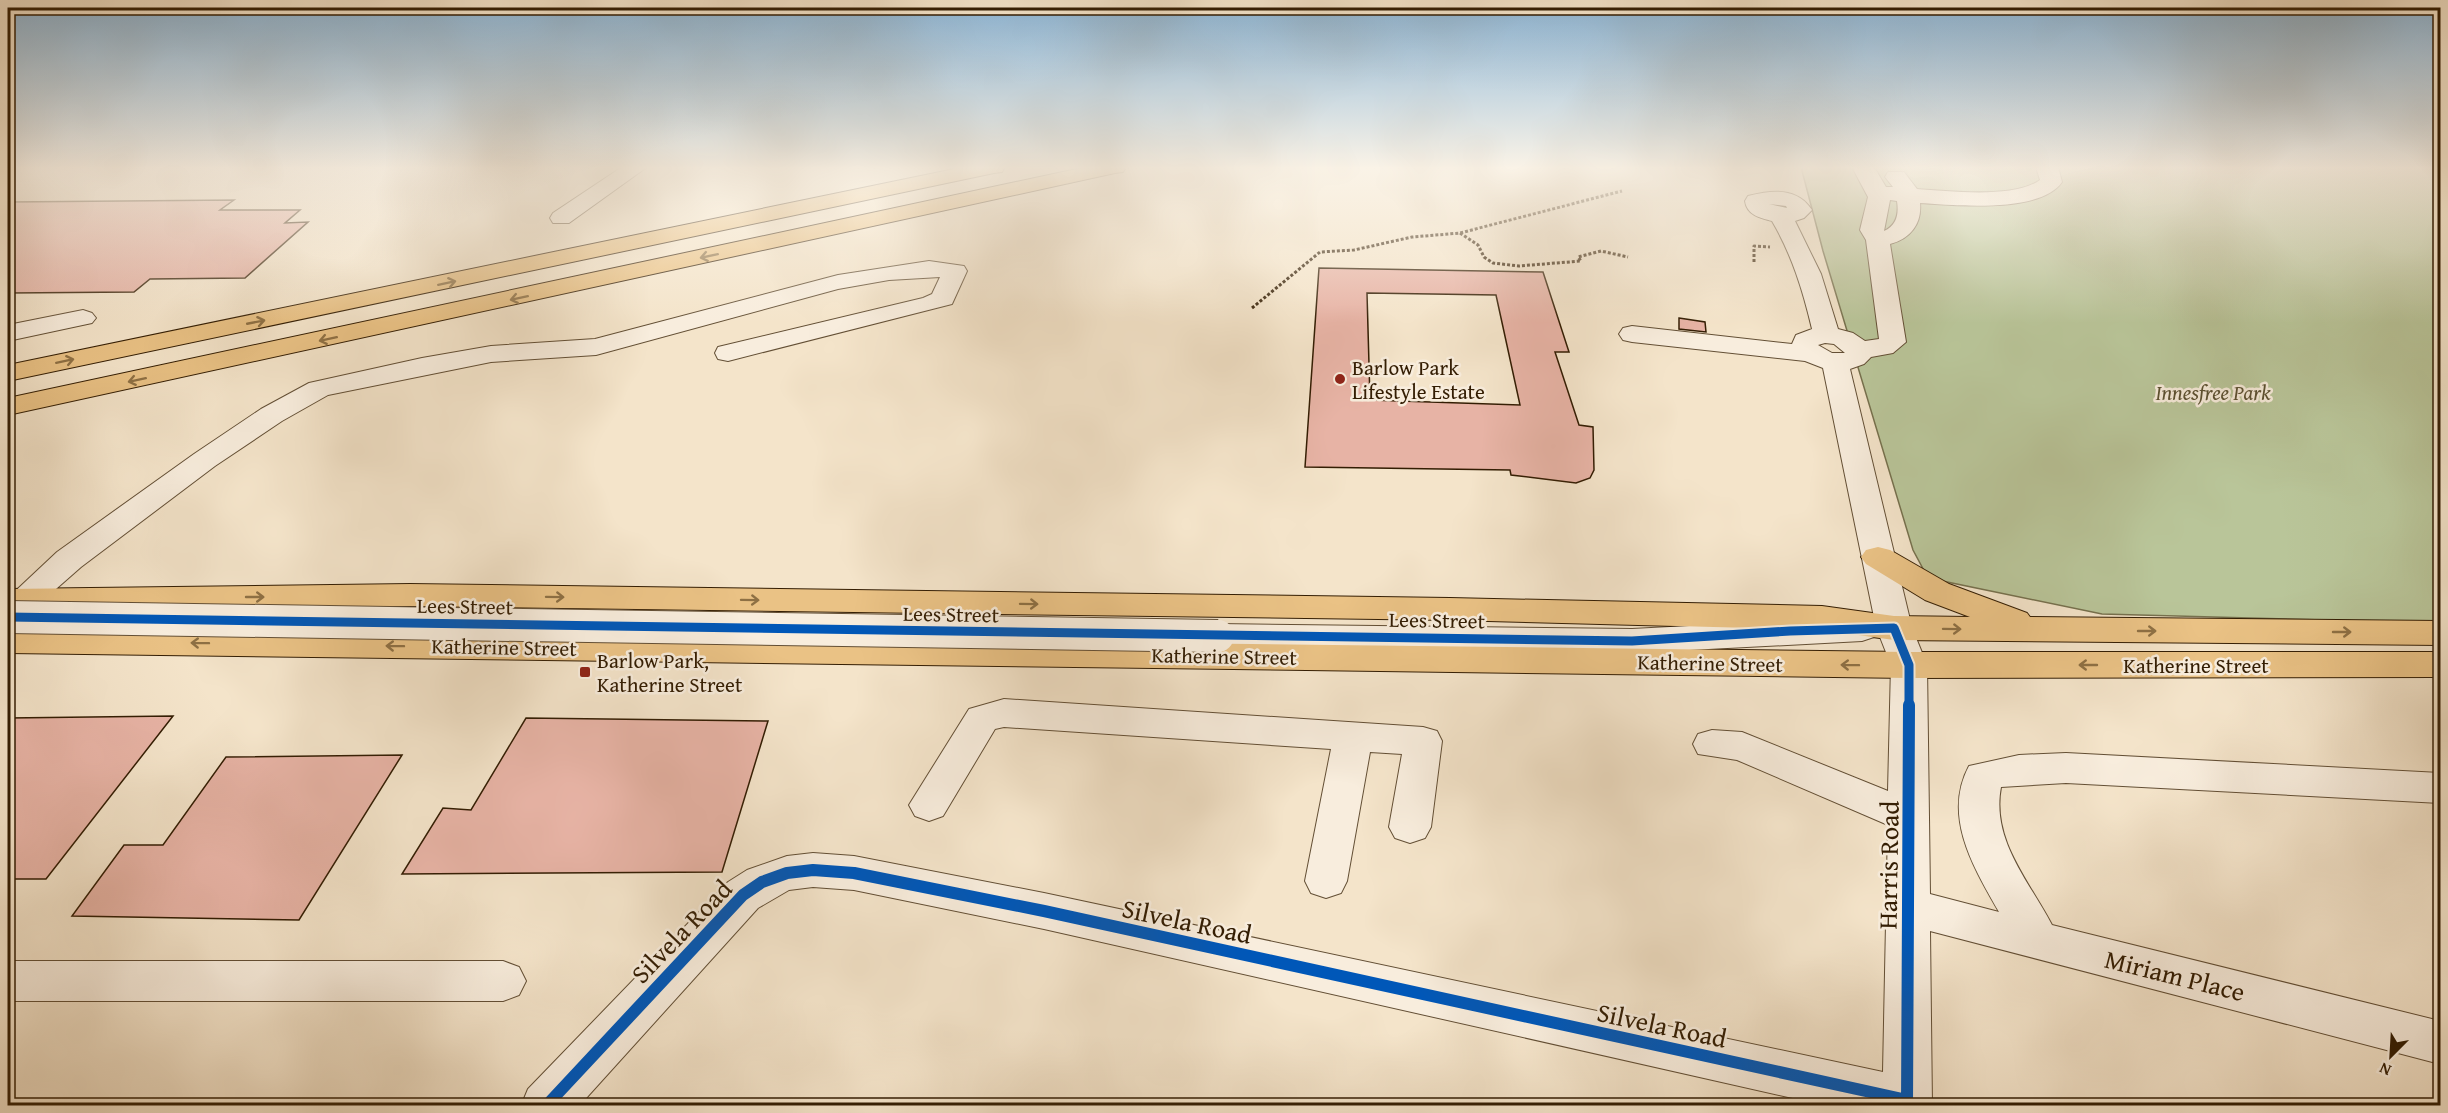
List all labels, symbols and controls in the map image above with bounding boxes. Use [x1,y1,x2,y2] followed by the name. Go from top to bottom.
[700,251,719,262] one-way arrow
[437,277,456,288] one-way arrow
[509,293,529,304] one-way arrow
[246,316,265,327] one-way arrow
[319,334,338,345] one-way arrow
[1352,352,1485,407] place label: Barlow Park Lifestyle Estate
[55,354,74,366] one-way arrow
[1333,372,1347,386] marker: Barlow Park Lifestyle Estate
[128,374,147,386] one-way arrow
[2155,377,2271,408] park label: Innesfree Park
[417,590,514,622] street label: Lees Street
[244,591,264,603] one-way arrow
[544,591,564,603] one-way arrow
[739,594,759,606] one-way arrow
[903,598,1000,630] street label: Lees Street
[1018,598,1038,610] one-way arrow
[1389,604,1486,636] street label: Lees Street
[1942,623,1962,635] one-way arrow
[2137,625,2157,637] one-way arrow
[2332,626,2352,638] one-way arrow
[431,630,578,664] street label: Katherine Street
[191,638,211,649] one-way arrow
[1151,639,1298,673] street label: Katherine Street
[386,640,406,651] one-way arrow
[597,645,743,700] place label: Barlow Park, Katherine Street
[1637,646,1784,680] street label: Katherine Street
[2123,650,2269,681] street label: Katherine Street
[1841,659,1861,671] one-way arrow
[2079,659,2099,671] one-way arrow
[578,665,592,679] marker: Barlow Park, Katherine Street
[1867,800,1909,930] street label: Harris Road
[621,870,741,992] street label: Silvela Road
[1119,888,1256,954] street label: Silvela Road
[2101,939,2249,1011] street label: Miriam Place
[1594,992,1731,1058] street label: Silvela Road
[2361,1026,2421,1086] north arrow
[2375,1056,2395,1083] text: N

